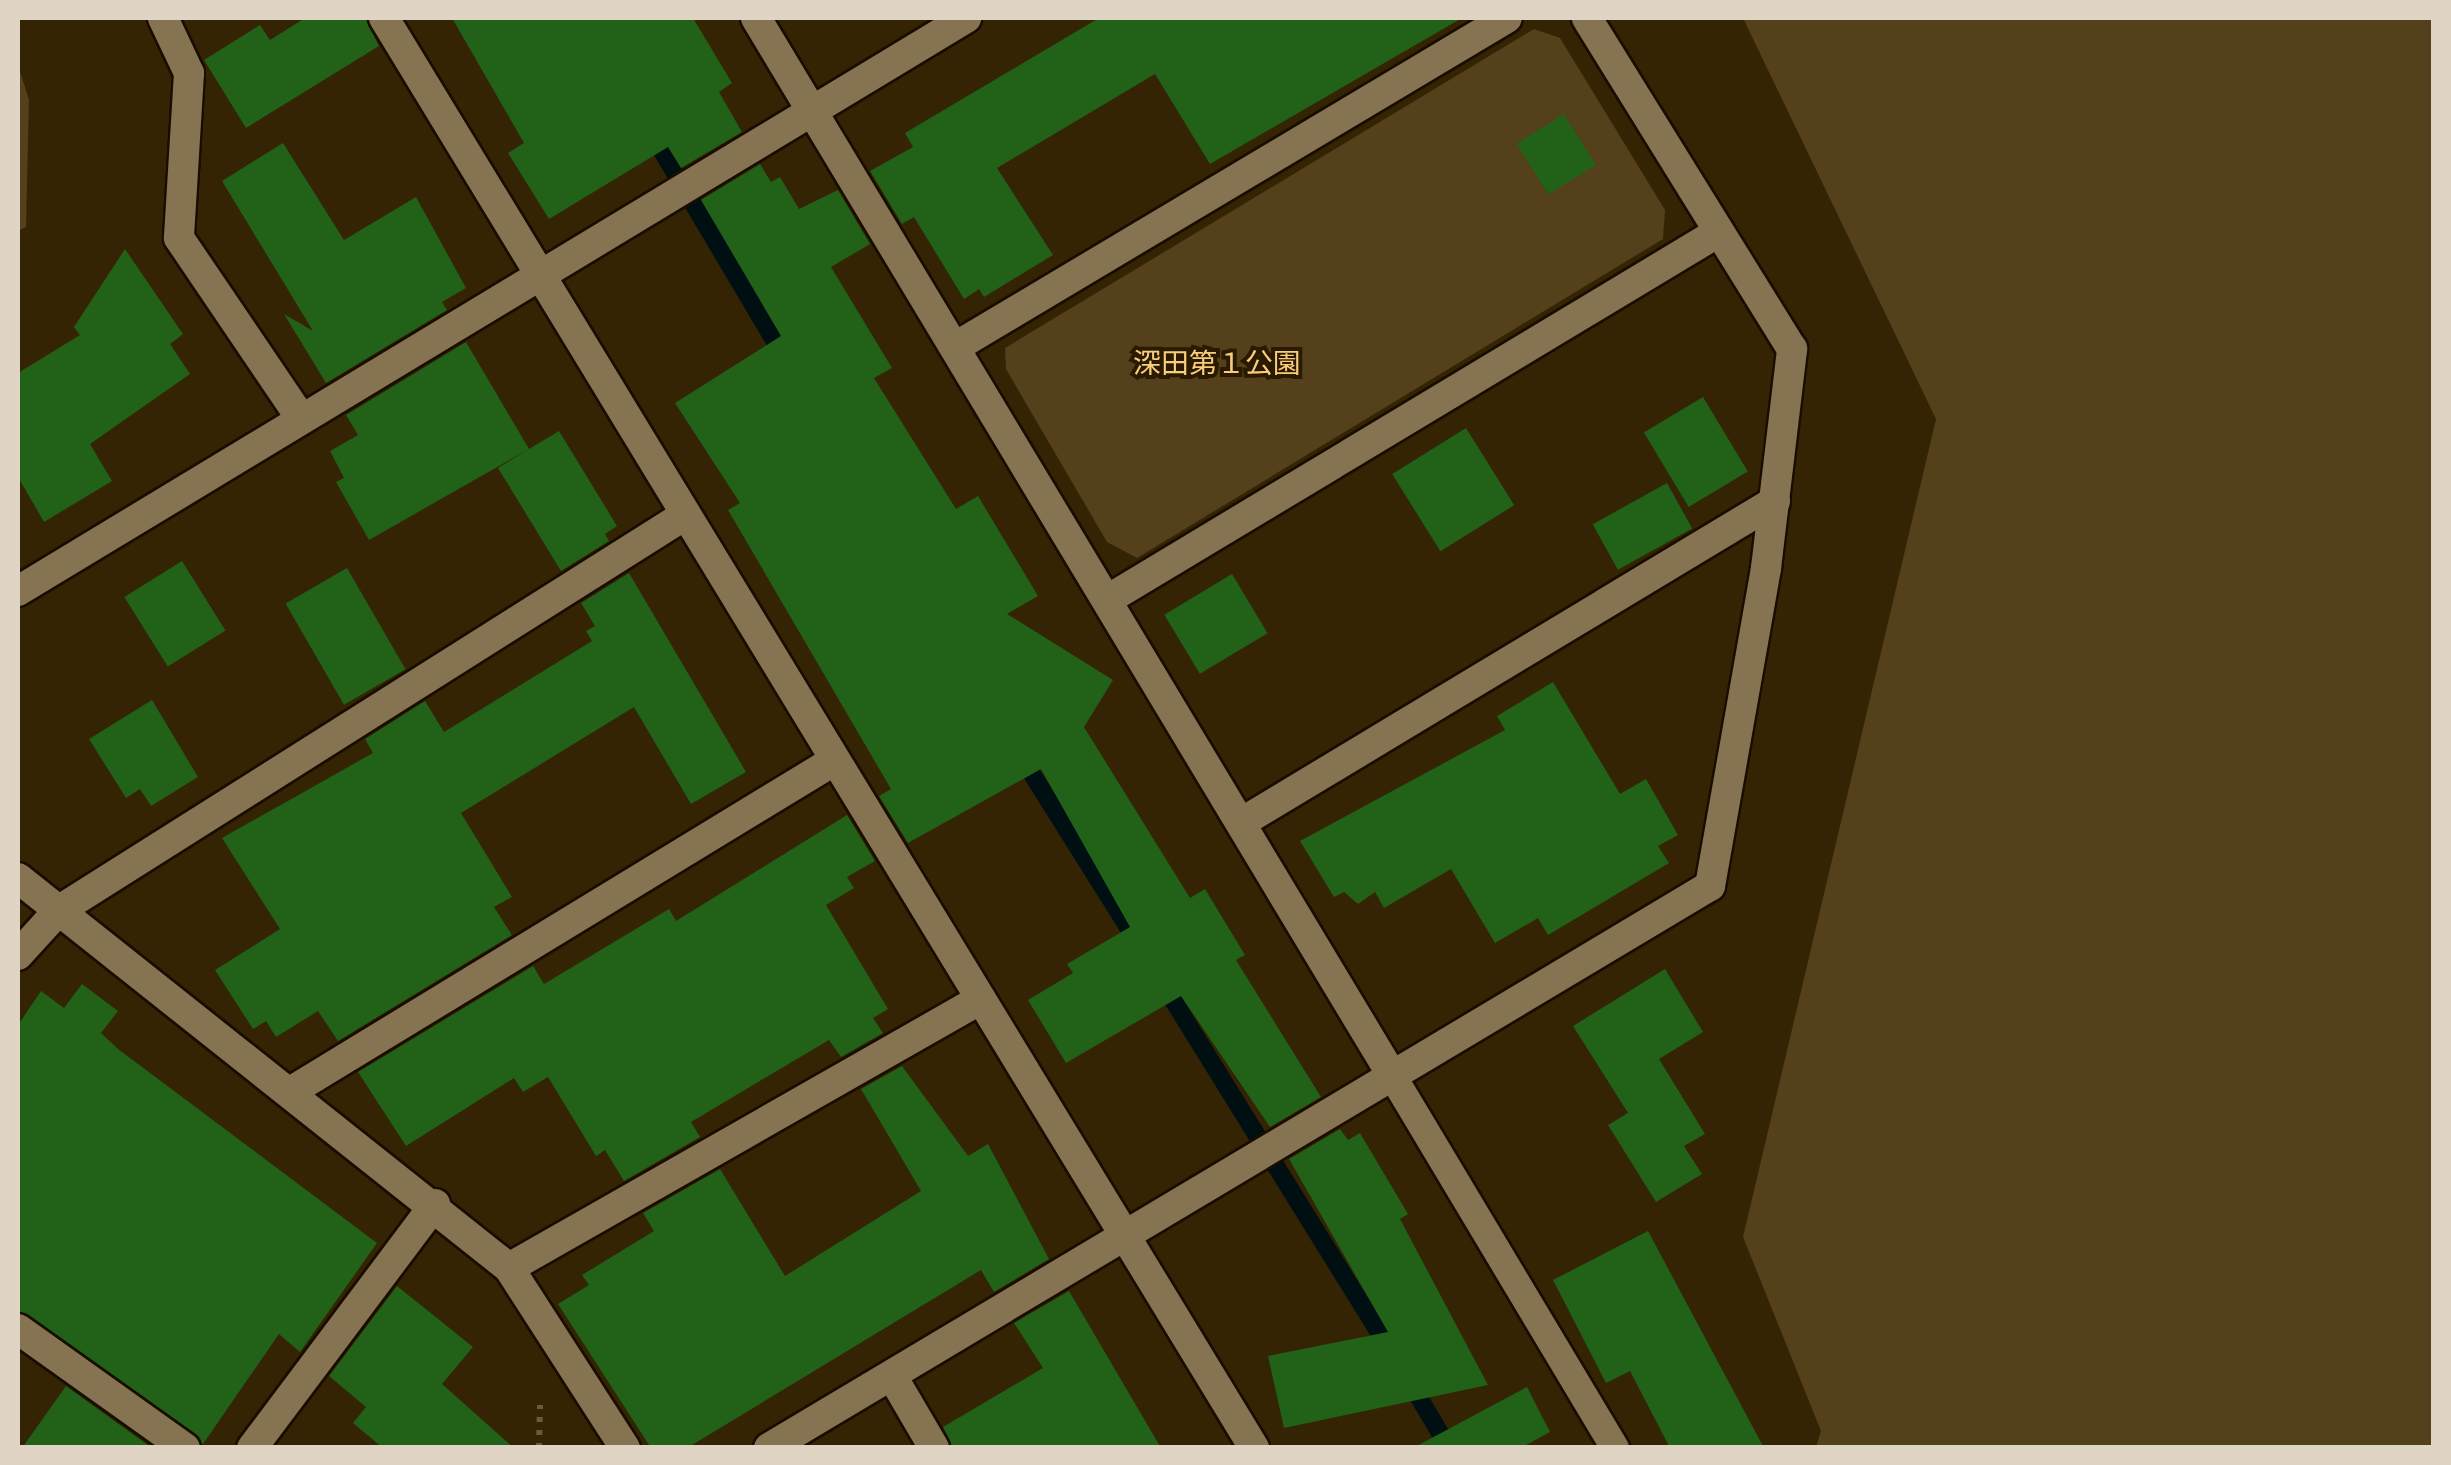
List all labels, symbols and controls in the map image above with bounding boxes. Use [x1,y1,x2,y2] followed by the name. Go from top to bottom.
[1133,347,1301,381] park label: 深田第１公園

